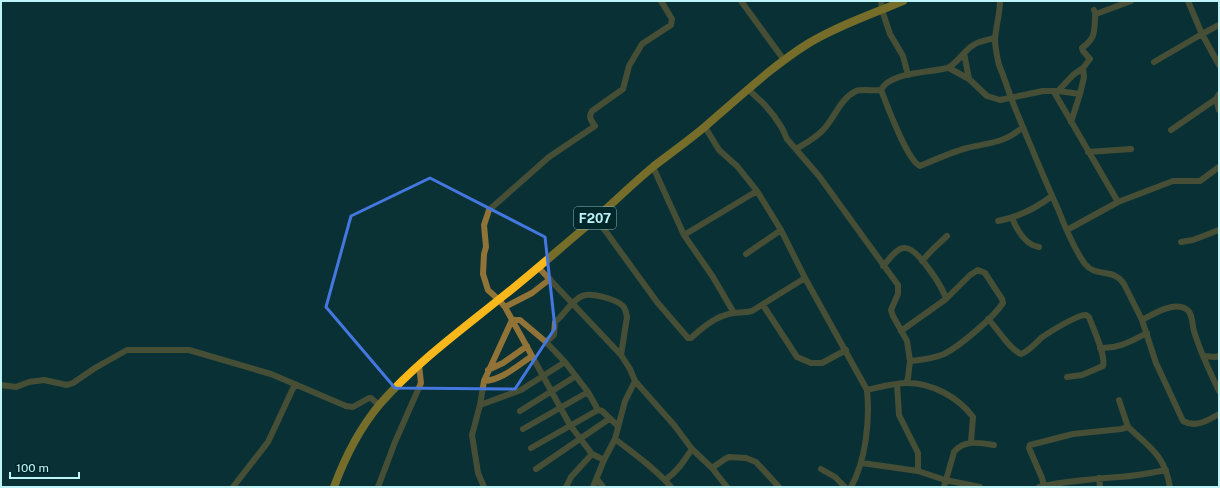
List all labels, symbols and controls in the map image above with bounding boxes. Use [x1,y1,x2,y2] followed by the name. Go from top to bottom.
[574,207,616,229] road number: F207
[10,454,79,480] scale bar
[16,461,49,475] text: 100 m

